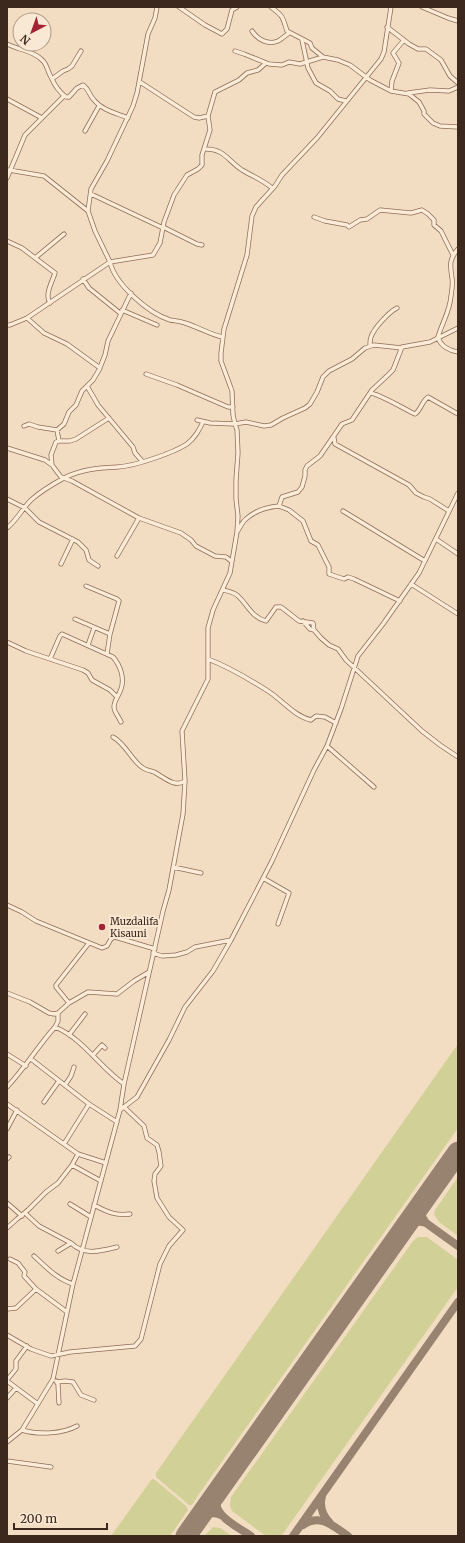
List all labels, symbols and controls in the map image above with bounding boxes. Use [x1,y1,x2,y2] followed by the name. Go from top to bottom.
[12,12,52,52] north arrow
[17,31,33,48] text: N
[110,915,159,940] place label: Muzdalifa Kisauni
[97,922,107,932] marker: Muzdalifa Kisauni
[14,1505,107,1531] scale bar
[20,1511,57,1526] text: 200 m

